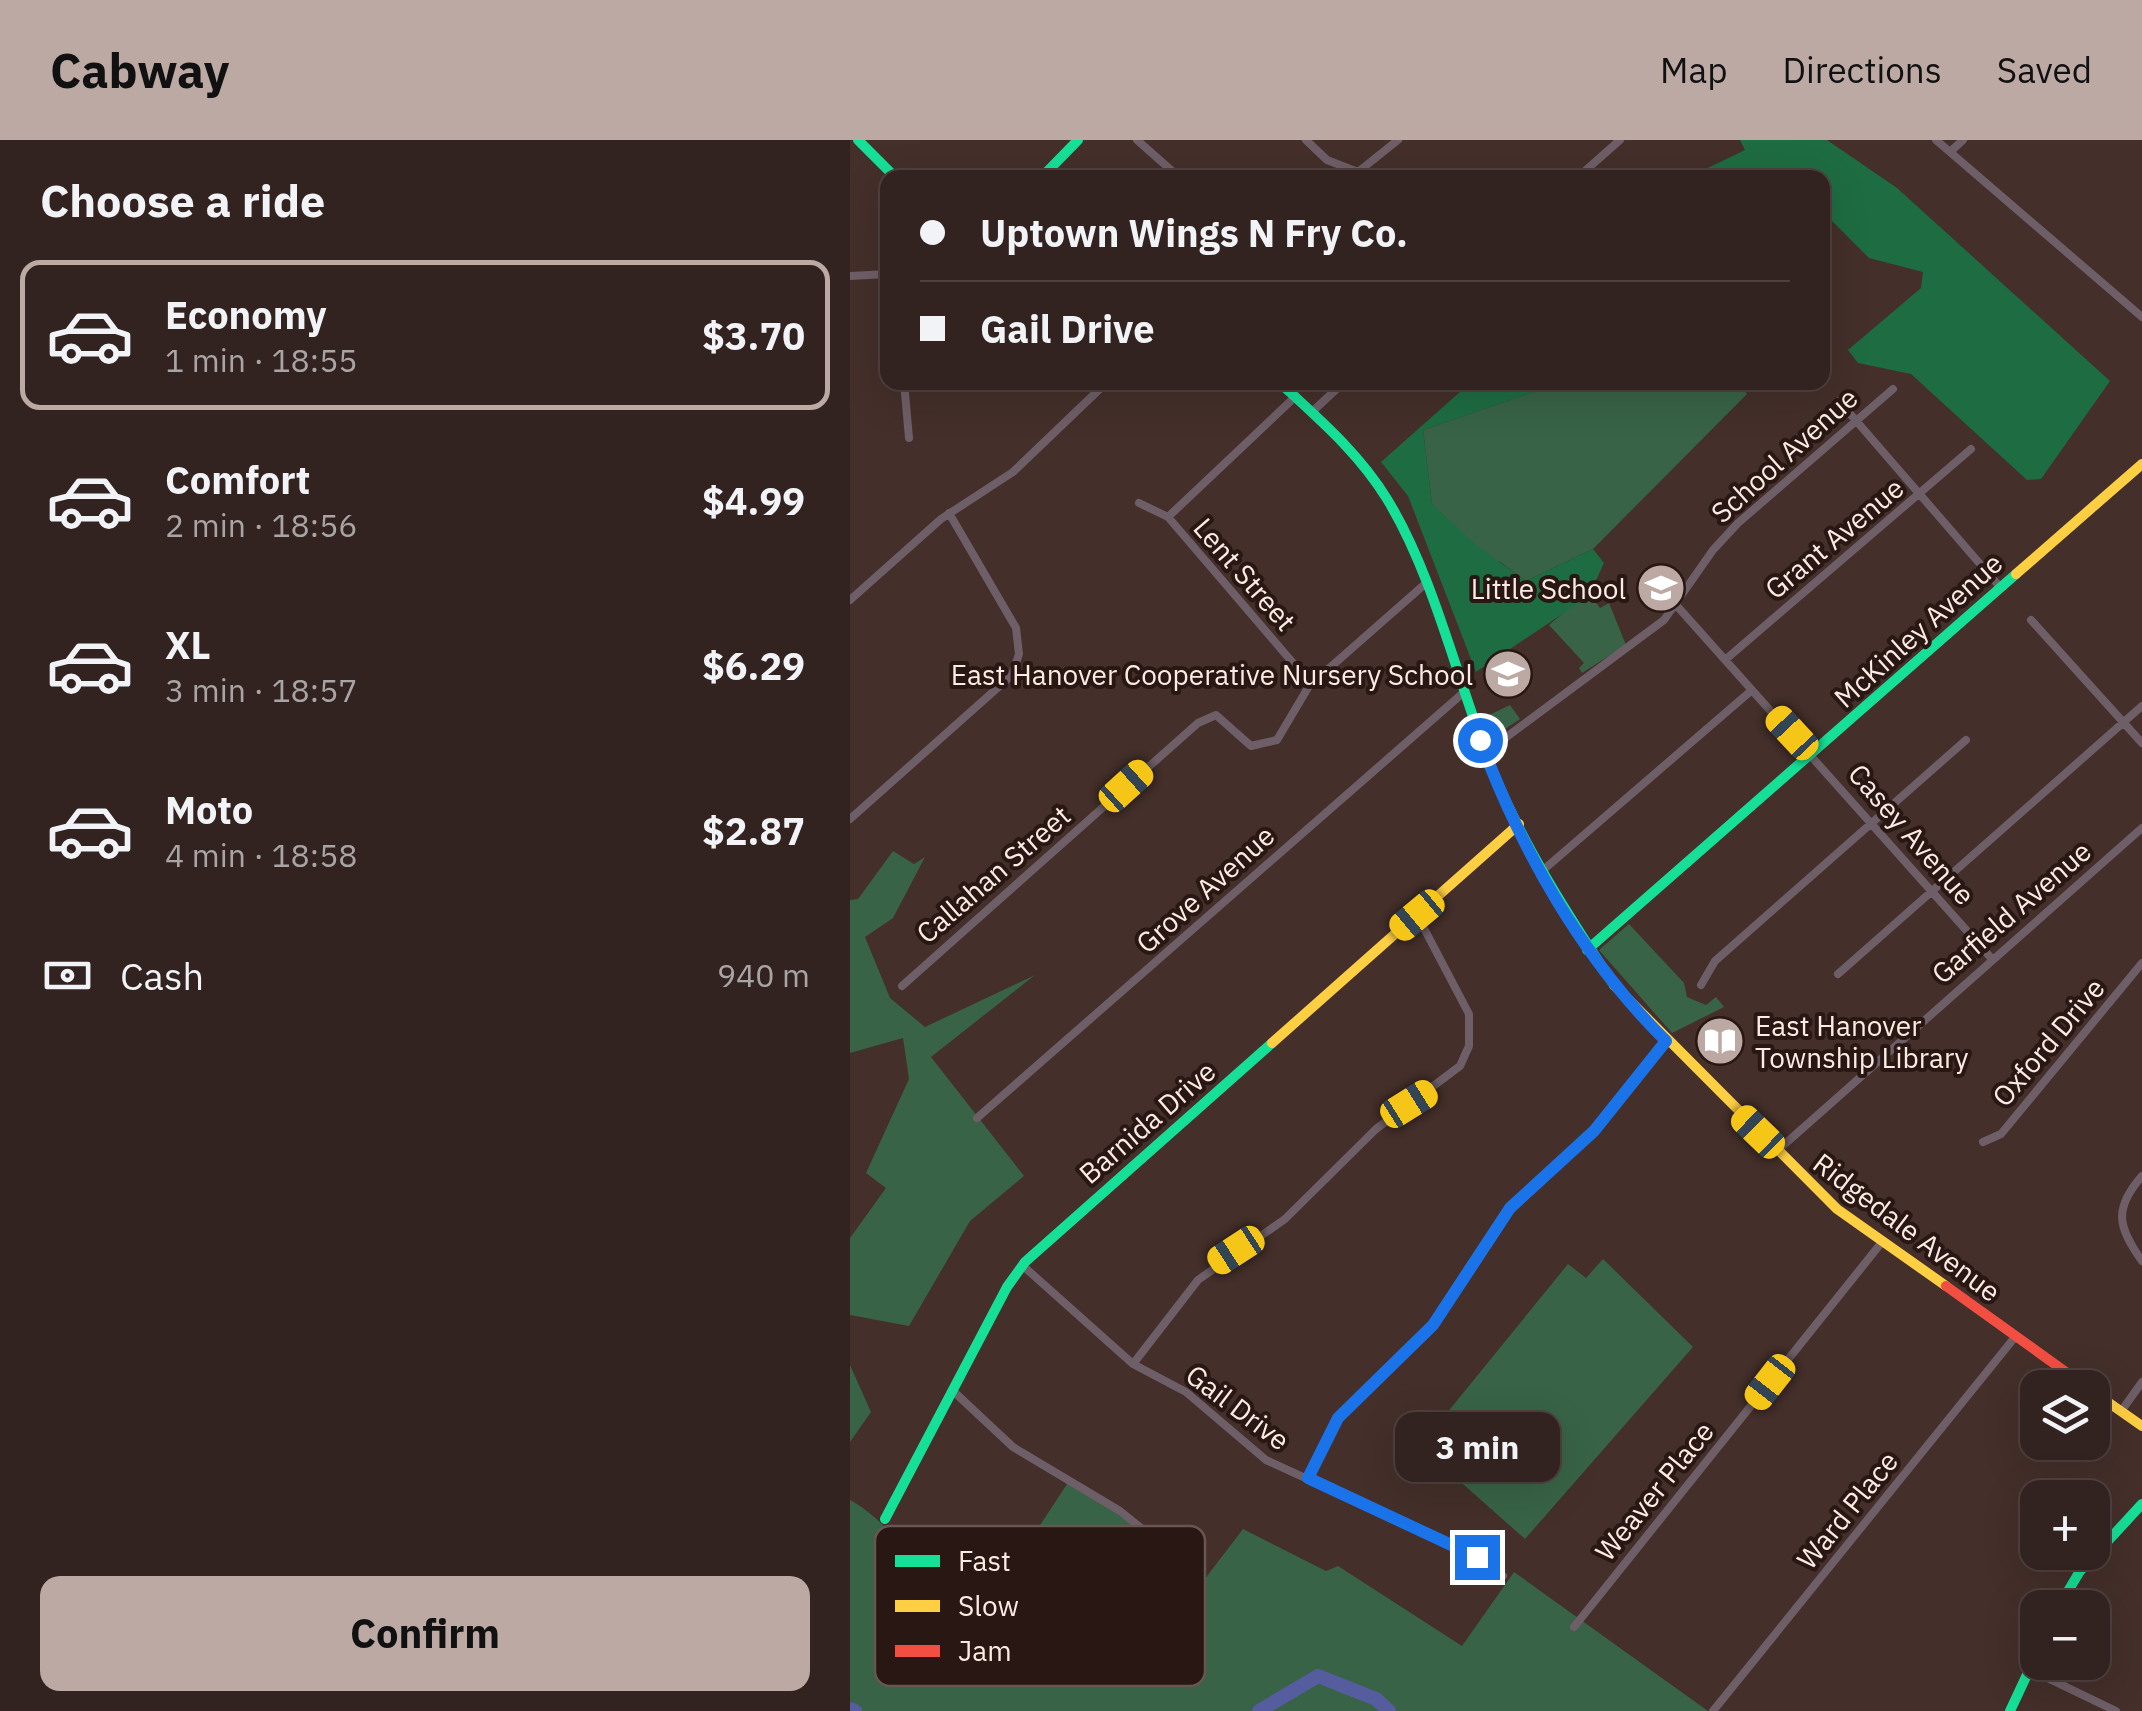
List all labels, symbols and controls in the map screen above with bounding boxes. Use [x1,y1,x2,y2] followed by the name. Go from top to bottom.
[50,39,229,101] text: Cabway
[1660,47,1728,93] text: Map
[1783,47,1942,93] text: Directions
[1997,47,2092,93] text: Saved
[40,171,325,229] text: Choose a ride
[980,208,1408,257] text: Uptown Wings N Fry Co.
[45,290,135,380] icon: car
[165,290,327,339] text: Economy
[980,304,1155,353] text: Gail Drive
[702,311,805,360] text: $3.70
[165,339,358,381] text: 1 min · 18:55
[1703,379,1865,531] street label: School Avenue
[45,455,135,545] icon: car
[165,455,310,504] text: Comfort
[1757,469,1911,607] street label: Grant Avenue
[702,476,805,525] text: $4.99
[165,504,358,546] text: 2 min · 18:56
[1186,510,1304,638] street label: Lent Street
[1826,545,2010,715] street label: McKinley Avenue
[1635,562,1687,614] school or university icon: Little School
[1471,570,1626,607] place label: Little School
[45,620,135,710] icon: car
[165,620,211,669] text: XL
[702,641,805,690] text: $6.29
[1482,648,1534,700] school or university icon: East Hanover Cooperative Nursery School
[951,656,1473,693] place label: East Hanover Cooperative Nursery School
[165,669,358,711] text: 3 min · 18:57
[1761,701,1823,765] car
[1458,718,1503,763] route start
[1094,755,1158,817] car
[1841,756,1983,912] street label: Casey Avenue
[45,785,135,875] icon: car
[165,785,253,834] text: Moto
[908,797,1078,951] street label: Callahan Street
[702,806,805,855] text: $2.87
[1128,817,1282,961] street label: Grove Avenue
[1923,832,2099,992] street label: Garfield Avenue
[165,834,358,876] text: 4 min · 18:58
[1384,884,1450,946] car
[40,948,95,1003] icon: cash
[120,951,204,1000] text: Cash
[717,954,810,996] text: 940 m
[1983,970,2113,1114] street label: Oxford Drive
[1755,1007,1968,1076] place label: East Hanover Township Library
[1694,1015,1746,1067] library icon: East Hanover Township Library
[1071,1053,1223,1191] street label: Barnida Drive
[1376,1075,1442,1133] car
[1726,1100,1790,1164] car
[1806,1144,2008,1310] street label: Ridgedale Avenue
[1203,1221,1269,1279] car
[1740,1349,1800,1415] car
[1179,1356,1297,1458] street label: Gail Drive
[2020,1370,2110,1680] map controls
[2020,1370,2110,1460] button: layers
[1394,1412,1560,1482] callout: 3 min
[1586,1414,1722,1568] street label: Weaver Place
[1436,1426,1519,1468] text: 3 min
[1788,1443,1906,1577] street label: Ward Place
[2020,1480,2110,1570] button: +
[875,1526,1205,1686] legend
[1455,1535,1500,1580] route end
[958,1542,1011,1579] text: Fast
[40,1576,810,1691] button: Confirm
[958,1587,1019,1624] text: Slow
[2020,1590,2110,1680] button: −
[958,1632,1012,1669] text: Jam

